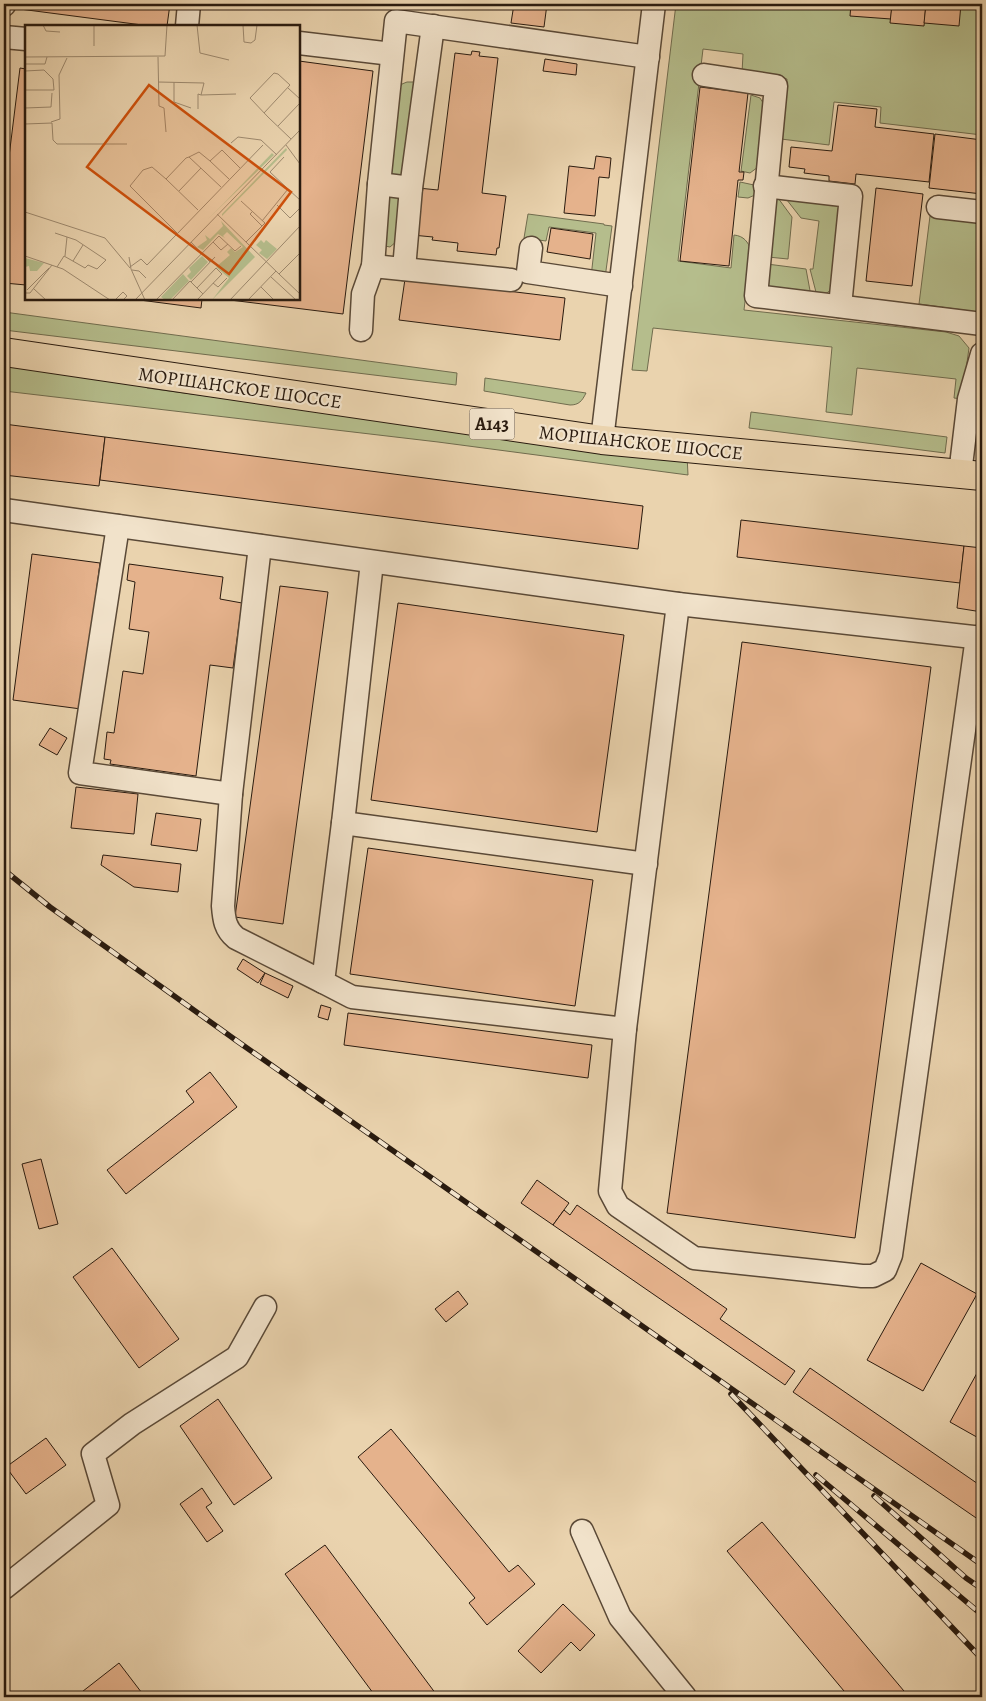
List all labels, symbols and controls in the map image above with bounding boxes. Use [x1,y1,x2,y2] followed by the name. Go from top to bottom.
[25,25,300,300] inset map
[137,361,343,415] street label: МОРШАНСКОЕ ШОССЕ
[470,408,514,439] road number: А143
[538,419,744,467] street label: МОРШАНСКОЕ ШОССЕ

